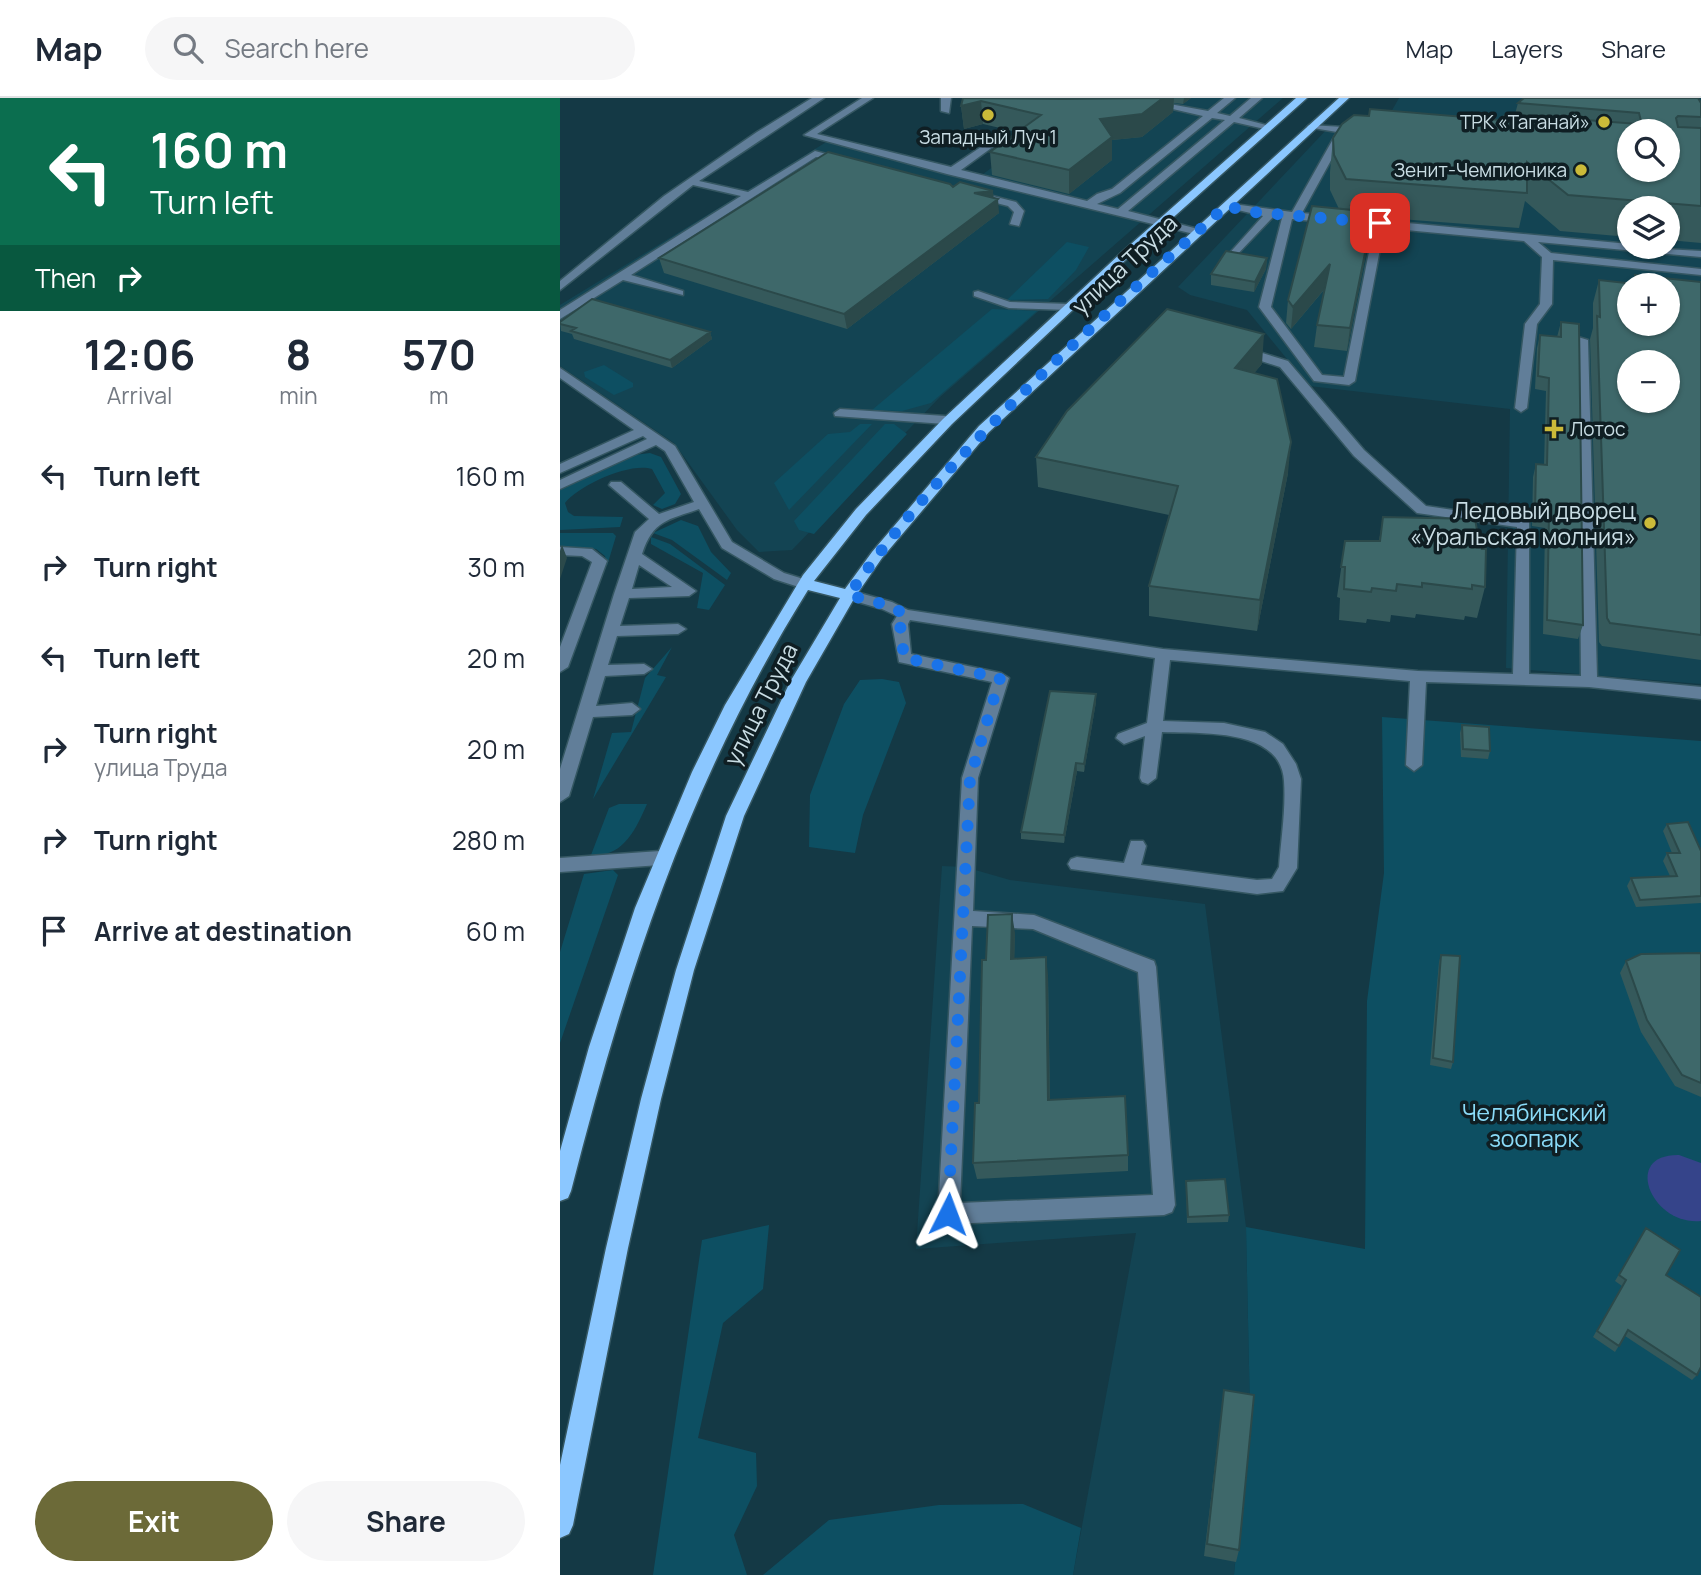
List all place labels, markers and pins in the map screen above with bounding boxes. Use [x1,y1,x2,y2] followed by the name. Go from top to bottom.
[980,107,996,123] marker: Западный Луч 1
[1460,109,1590,135] place label: ТРК «Таганай»
[1596,114,1612,130] marker: ТРК «Таганай»
[919,124,1057,150] place label: Западный Луч 1
[1394,157,1567,183] place label: Зенит-Чемпионика
[1573,162,1589,178] marker: Зенит-Чемпионика
[1350,193,1410,253] pin
[1570,416,1625,442] place label: Лотос
[1544,419,1564,439] marker: Лотос
[1410,494,1636,552] place label: Ледовый дворец «Уральская молния»
[1642,515,1658,531] marker: Ледовый дворец «Уральская молния»

